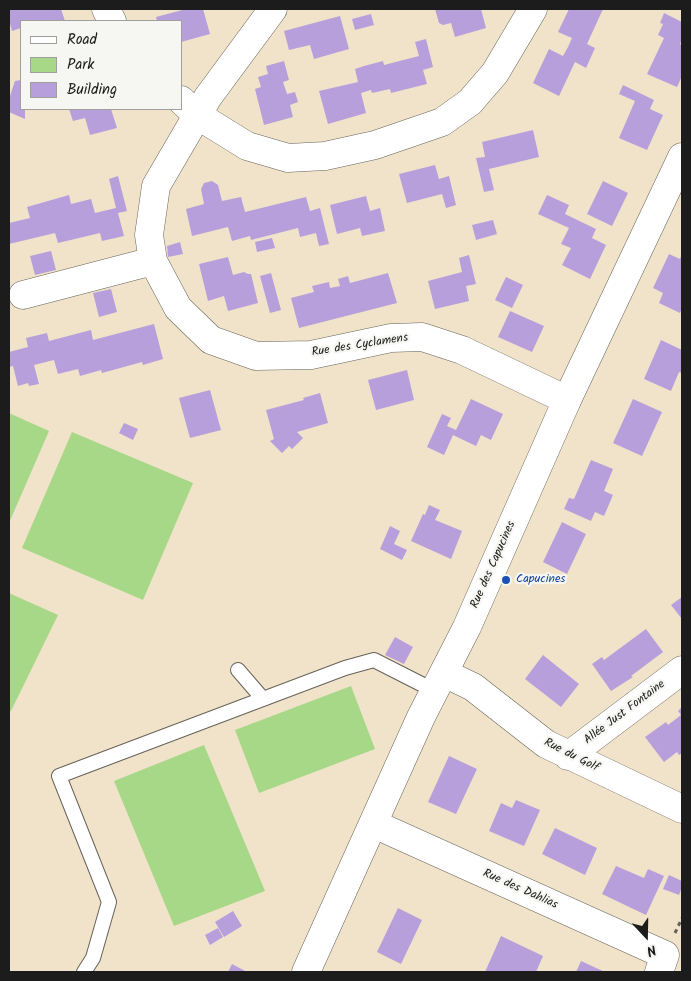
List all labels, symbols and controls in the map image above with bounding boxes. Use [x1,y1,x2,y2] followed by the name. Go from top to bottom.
[20,20,182,110] legend
[67,28,97,52] text: Road
[67,53,94,77] text: Park
[67,78,117,102] text: Building
[311,331,409,361] street label: Rue des Cyclamens
[468,519,520,611] street label: Rue des Capucines
[516,573,565,587] place label: Capucines
[500,574,512,586] marker: Capucines
[582,678,668,748] street label: Allée Just Fontaine
[541,736,601,776] street label: Rue du Golf
[480,867,560,913] street label: Rue des Dahlias
[621,911,671,961] north arrow
[643,938,659,962] text: N

